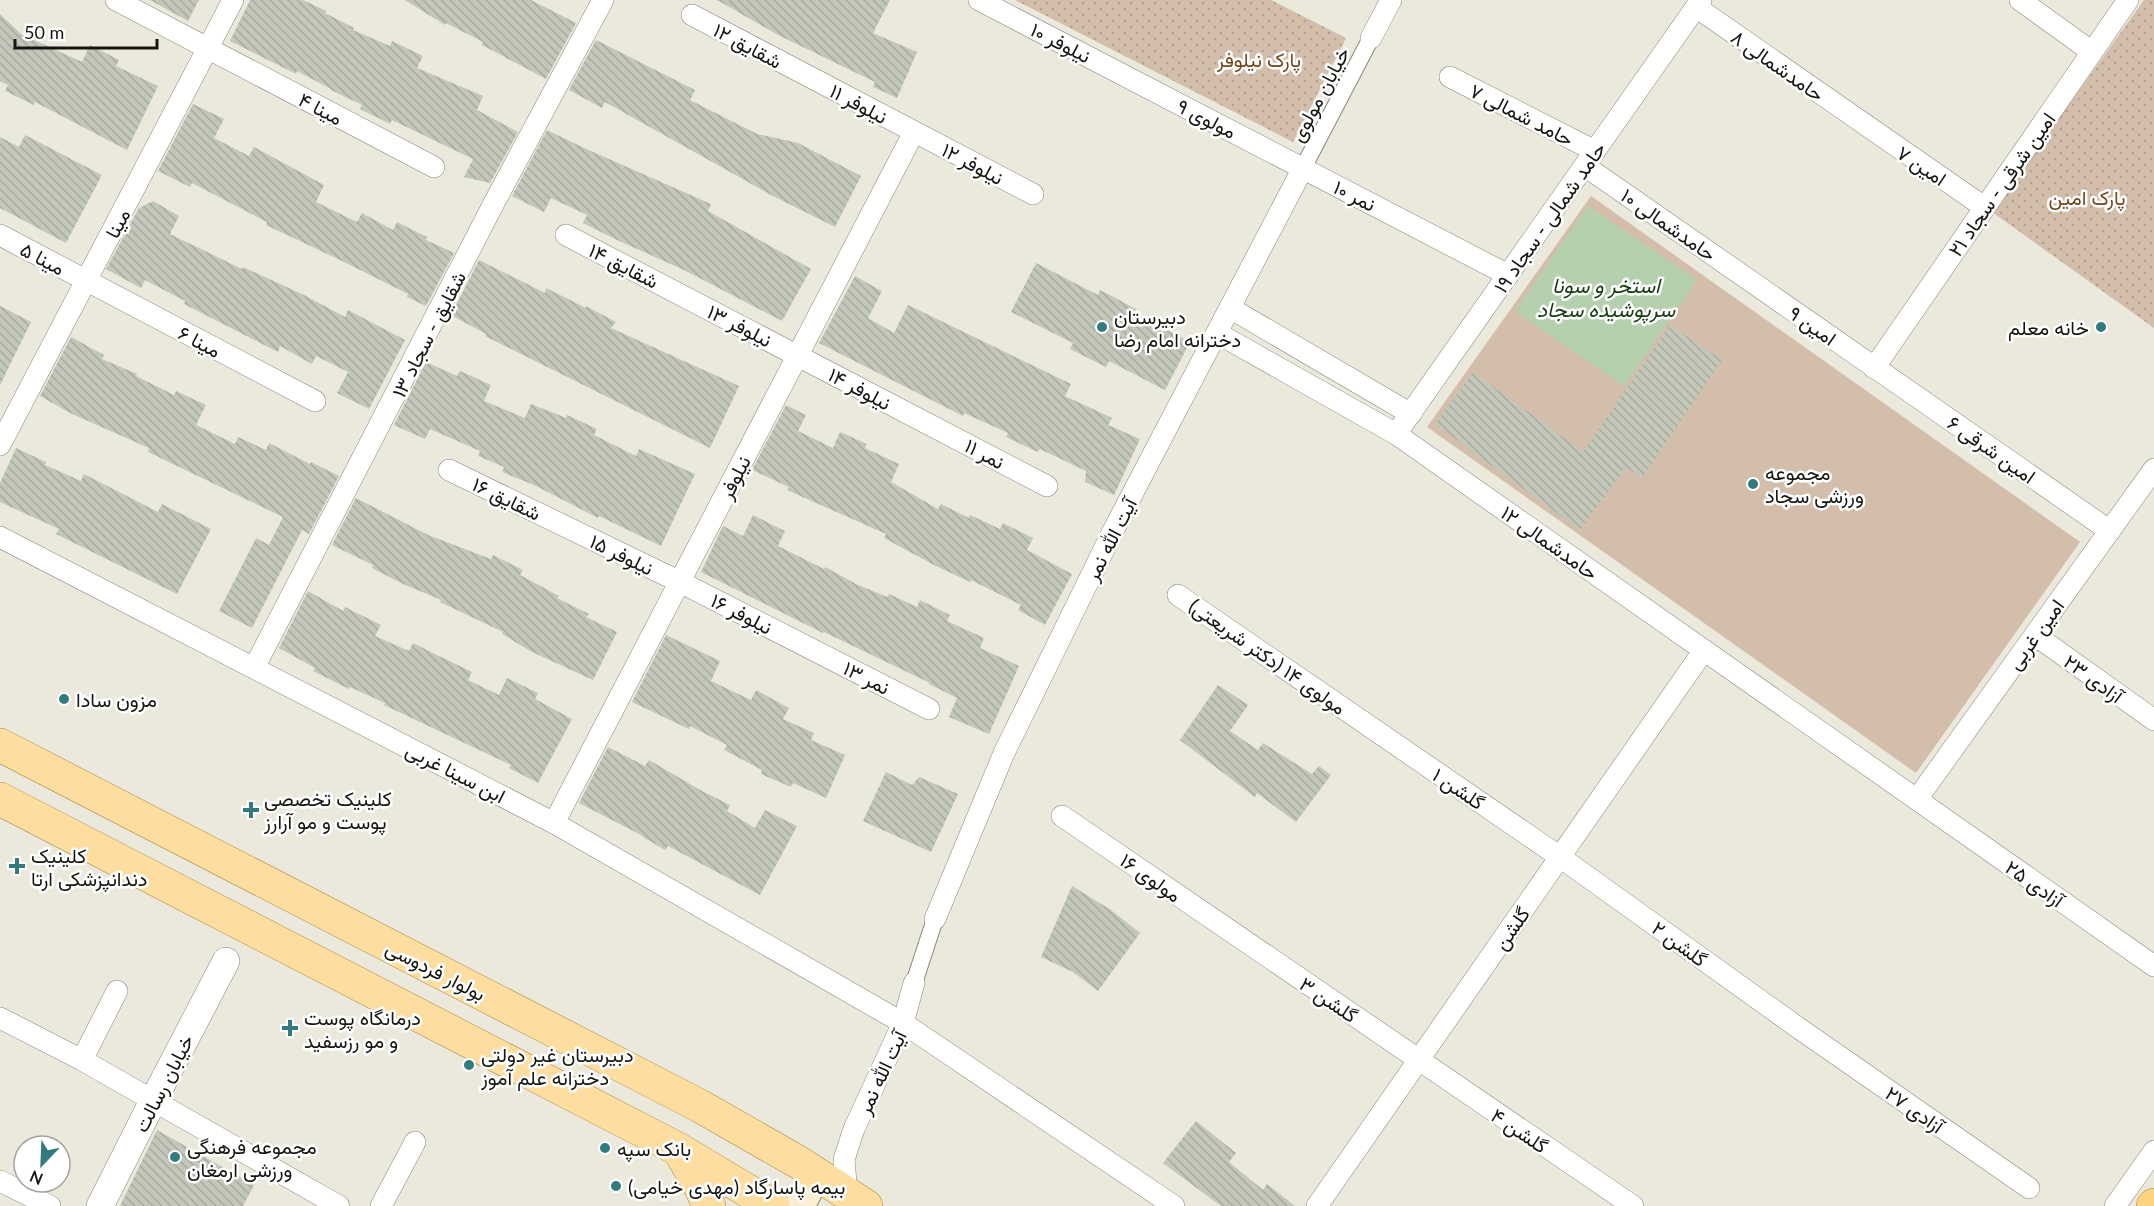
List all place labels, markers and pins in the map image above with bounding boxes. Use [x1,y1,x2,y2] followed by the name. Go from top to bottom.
[1114,304,1241,353] place label: دبیرستان دخترانه امام رضا
[2008,315,2089,341] place label: خانه معلم
[1095,320,1109,334] marker: دبیرستان دخترانه امام رضا
[2094,320,2108,334] marker: خانه معلم
[1765,460,1864,509] place label: مجموعه ورزشی سجاد
[1746,477,1760,491] marker: مجموعه ورزشی سجاد
[76,687,157,713] place label: مزون سادا
[57,692,71,706] marker: مزون سادا
[263,786,392,836] place label: کلینیک تخصصی پوست و مو آرارز
[242,801,260,819] marker: کلینیک تخصصی پوست و مو آرارز
[31,843,147,893] place label: کلینیک دندانپزشکی ارتا
[8,857,26,875] marker: کلینیک دندانپزشکی ارتا
[304,1005,421,1054] place label: درمانگاه پوست و مو رزسفید
[281,1019,299,1037] marker: درمانگاه پوست و مو رزسفید
[480,1042,633,1091] place label: دبیرستان غیر دولتی دخترانه علم آموز
[462,1058,476,1072] marker: دبیرستان غیر دولتی دخترانه علم آموز
[187,1134,317,1183] place label: مجموعه فرهنگی ورزشی ارمغان
[617,1136,691,1163] place label: بانک سپه
[598,1141,612,1155] marker: بانک سپه
[168,1150,182,1164] marker: مجموعه فرهنگی ورزشی ارمغان
[628,1174,845,1201] place label: بیمه پاسارگاد (مهدی خیامی)
[609,1179,623,1193] marker: بیمه پاسارگاد (مهدی خیامی)

